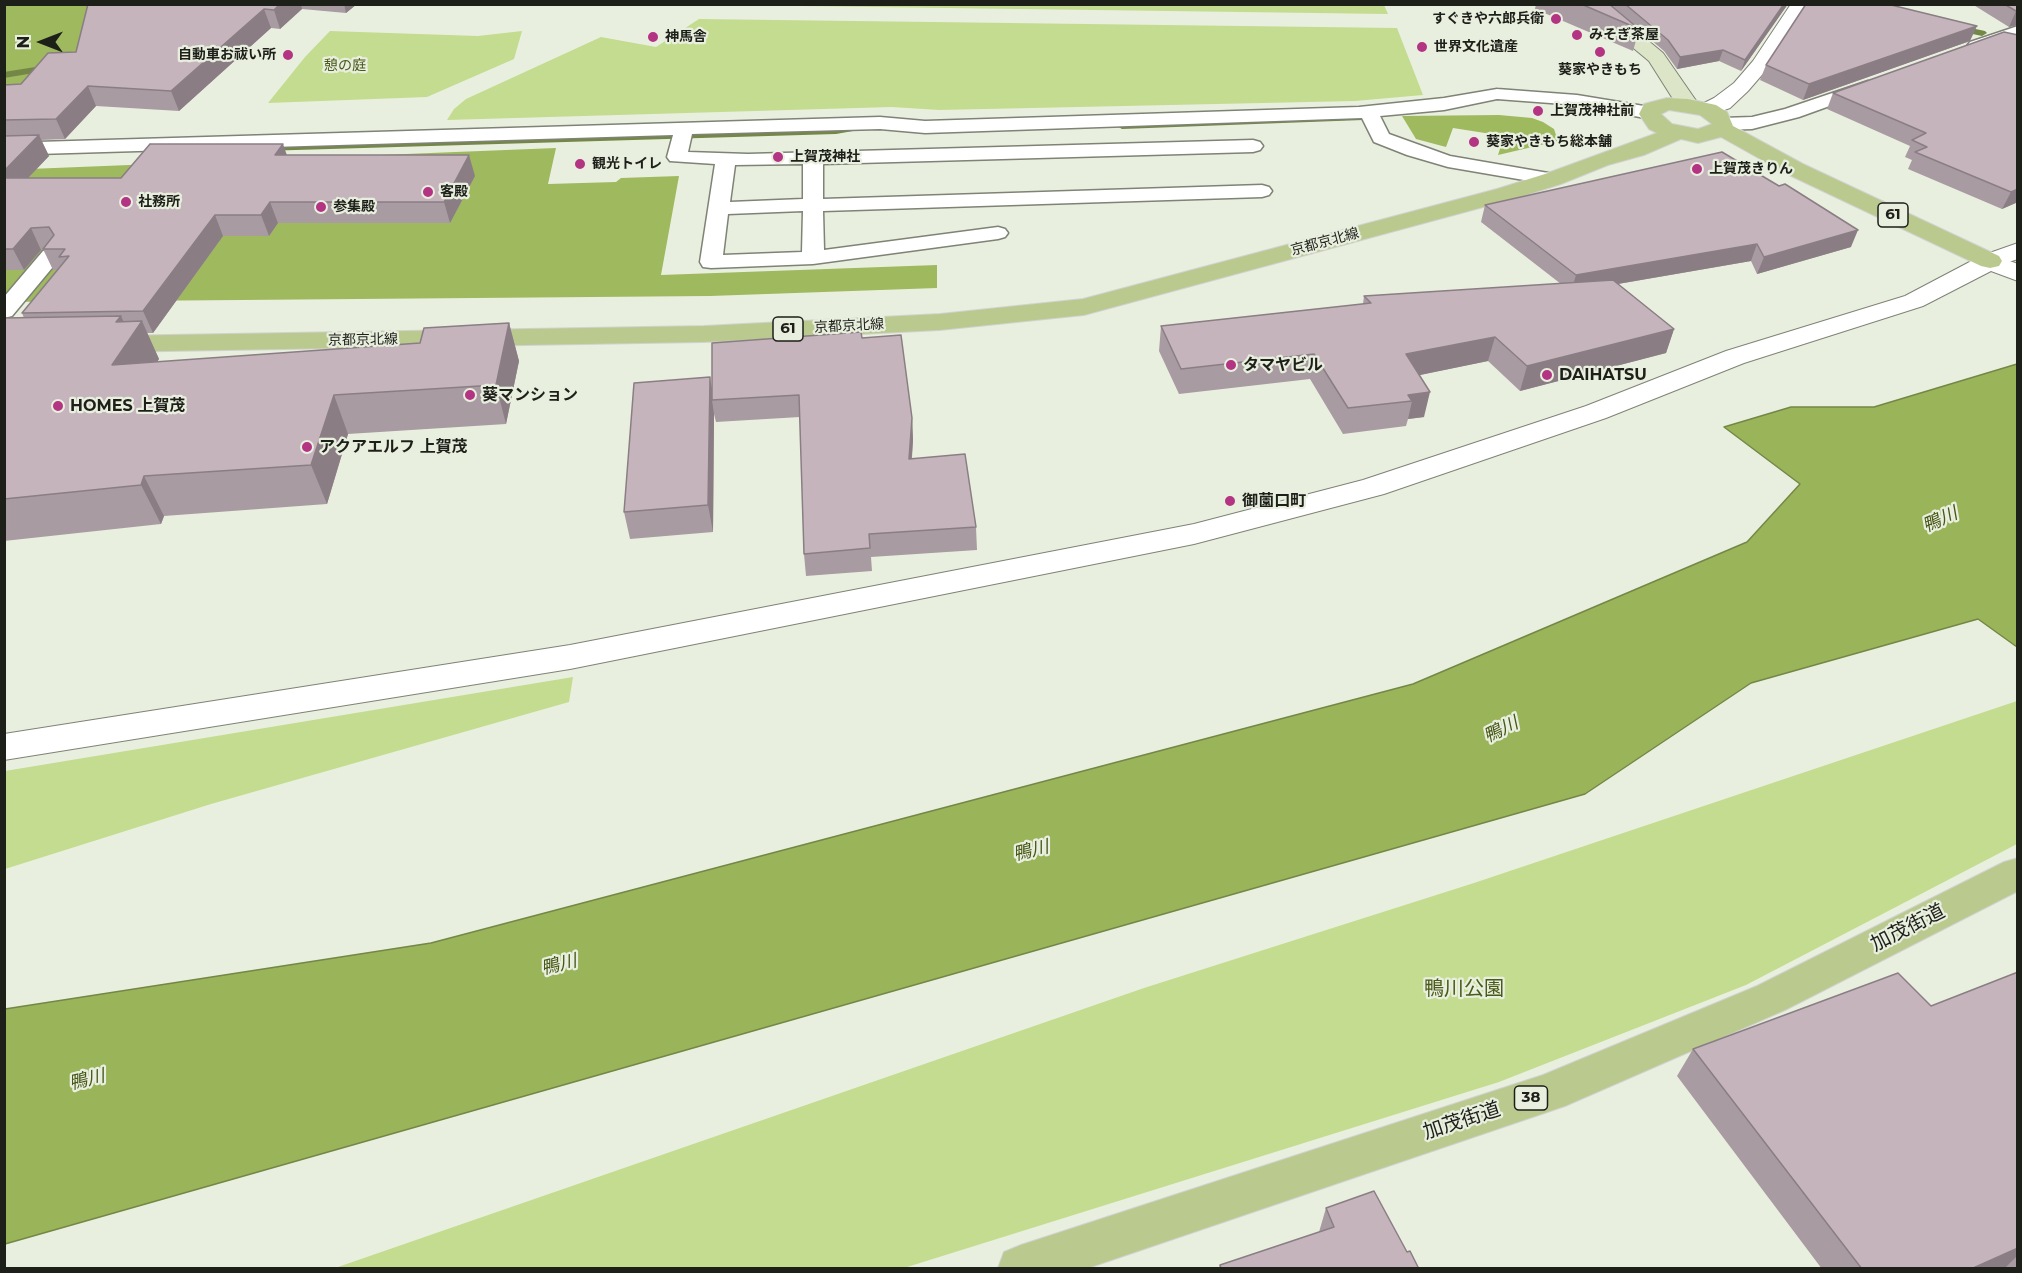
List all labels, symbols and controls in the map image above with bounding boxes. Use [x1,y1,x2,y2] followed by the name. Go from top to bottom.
[1432,11,1544,27] place label: すぐきや六郎兵衛
[12,12,72,72] north arrow
[1549,12,1563,26] marker: すぐきや六郎兵衛
[1589,27,1659,43] place label: みそぎ茶屋
[1570,28,1584,42] marker: みそぎ茶屋
[665,29,707,45] place label: 神馬舎
[646,30,660,44] marker: 神馬舎
[14,36,33,48] text: N
[1434,39,1518,55] place label: 世界文化遺産
[1415,40,1429,54] marker: 世界文化遺産
[1593,45,1607,59] marker: 葵家やきもち
[178,47,276,63] place label: 自動車お祓い所
[281,48,295,62] marker: 自動車お祓い所
[324,58,366,74] park label: 憩の庭
[1558,62,1642,78] place label: 葵家やきもち
[1550,103,1634,119] place label: 上賀茂神社前
[1531,104,1545,118] marker: 上賀茂神社前
[1486,134,1612,150] place label: 葵家やきもち総本舗
[1467,135,1481,149] marker: 葵家やきもち総本舗
[790,149,860,165] place label: 上賀茂神社
[771,150,785,164] marker: 上賀茂神社
[592,156,662,172] place label: 観光トイレ
[573,157,587,171] marker: 観光トイレ
[1709,161,1793,177] place label: 上賀茂きりん
[1690,162,1704,176] marker: 上賀茂きりん
[440,184,468,200] place label: 客殿
[421,185,435,199] marker: 客殿
[138,194,180,210] place label: 社務所
[119,195,133,209] marker: 社務所
[333,199,375,215] place label: 参集殿
[314,200,328,214] marker: 参集殿
[1878,203,1908,227] road number: 61
[1289,225,1361,259] street label: 京都京北線
[814,316,884,336] street label: 京都京北線
[773,317,803,341] road number: 61
[328,331,398,349] street label: 京都京北線
[1243,355,1323,375] place label: タマヤビル
[1224,358,1238,372] marker: タマヤビル
[1559,365,1647,385] place label: DAIHATSU
[1540,368,1554,382] marker: DAIHATSU
[482,385,578,405] place label: 葵マンション
[463,388,477,402] marker: 葵マンション
[70,396,185,416] place label: HOMES 上賀茂
[51,399,65,413] marker: HOMES 上賀茂
[319,437,468,457] place label: アクアエルフ 上賀茂
[300,440,314,454] marker: アクアエルフ 上賀茂
[1242,491,1306,511] place label: 御薗口町
[1223,494,1237,508] marker: 御薗口町
[1919,503,1961,537] water label: 鴨川
[1480,712,1522,748] water label: 鴨川
[1011,836,1051,866] water label: 鴨川
[1867,899,1949,957] street label: 加茂街道
[539,950,579,980] water label: 鴨川
[1424,977,1504,1001] park label: 鴨川公園
[67,1065,107,1095] water label: 鴨川
[1514,1086,1547,1110] road number: 38
[1420,1097,1504,1145] street label: 加茂街道

